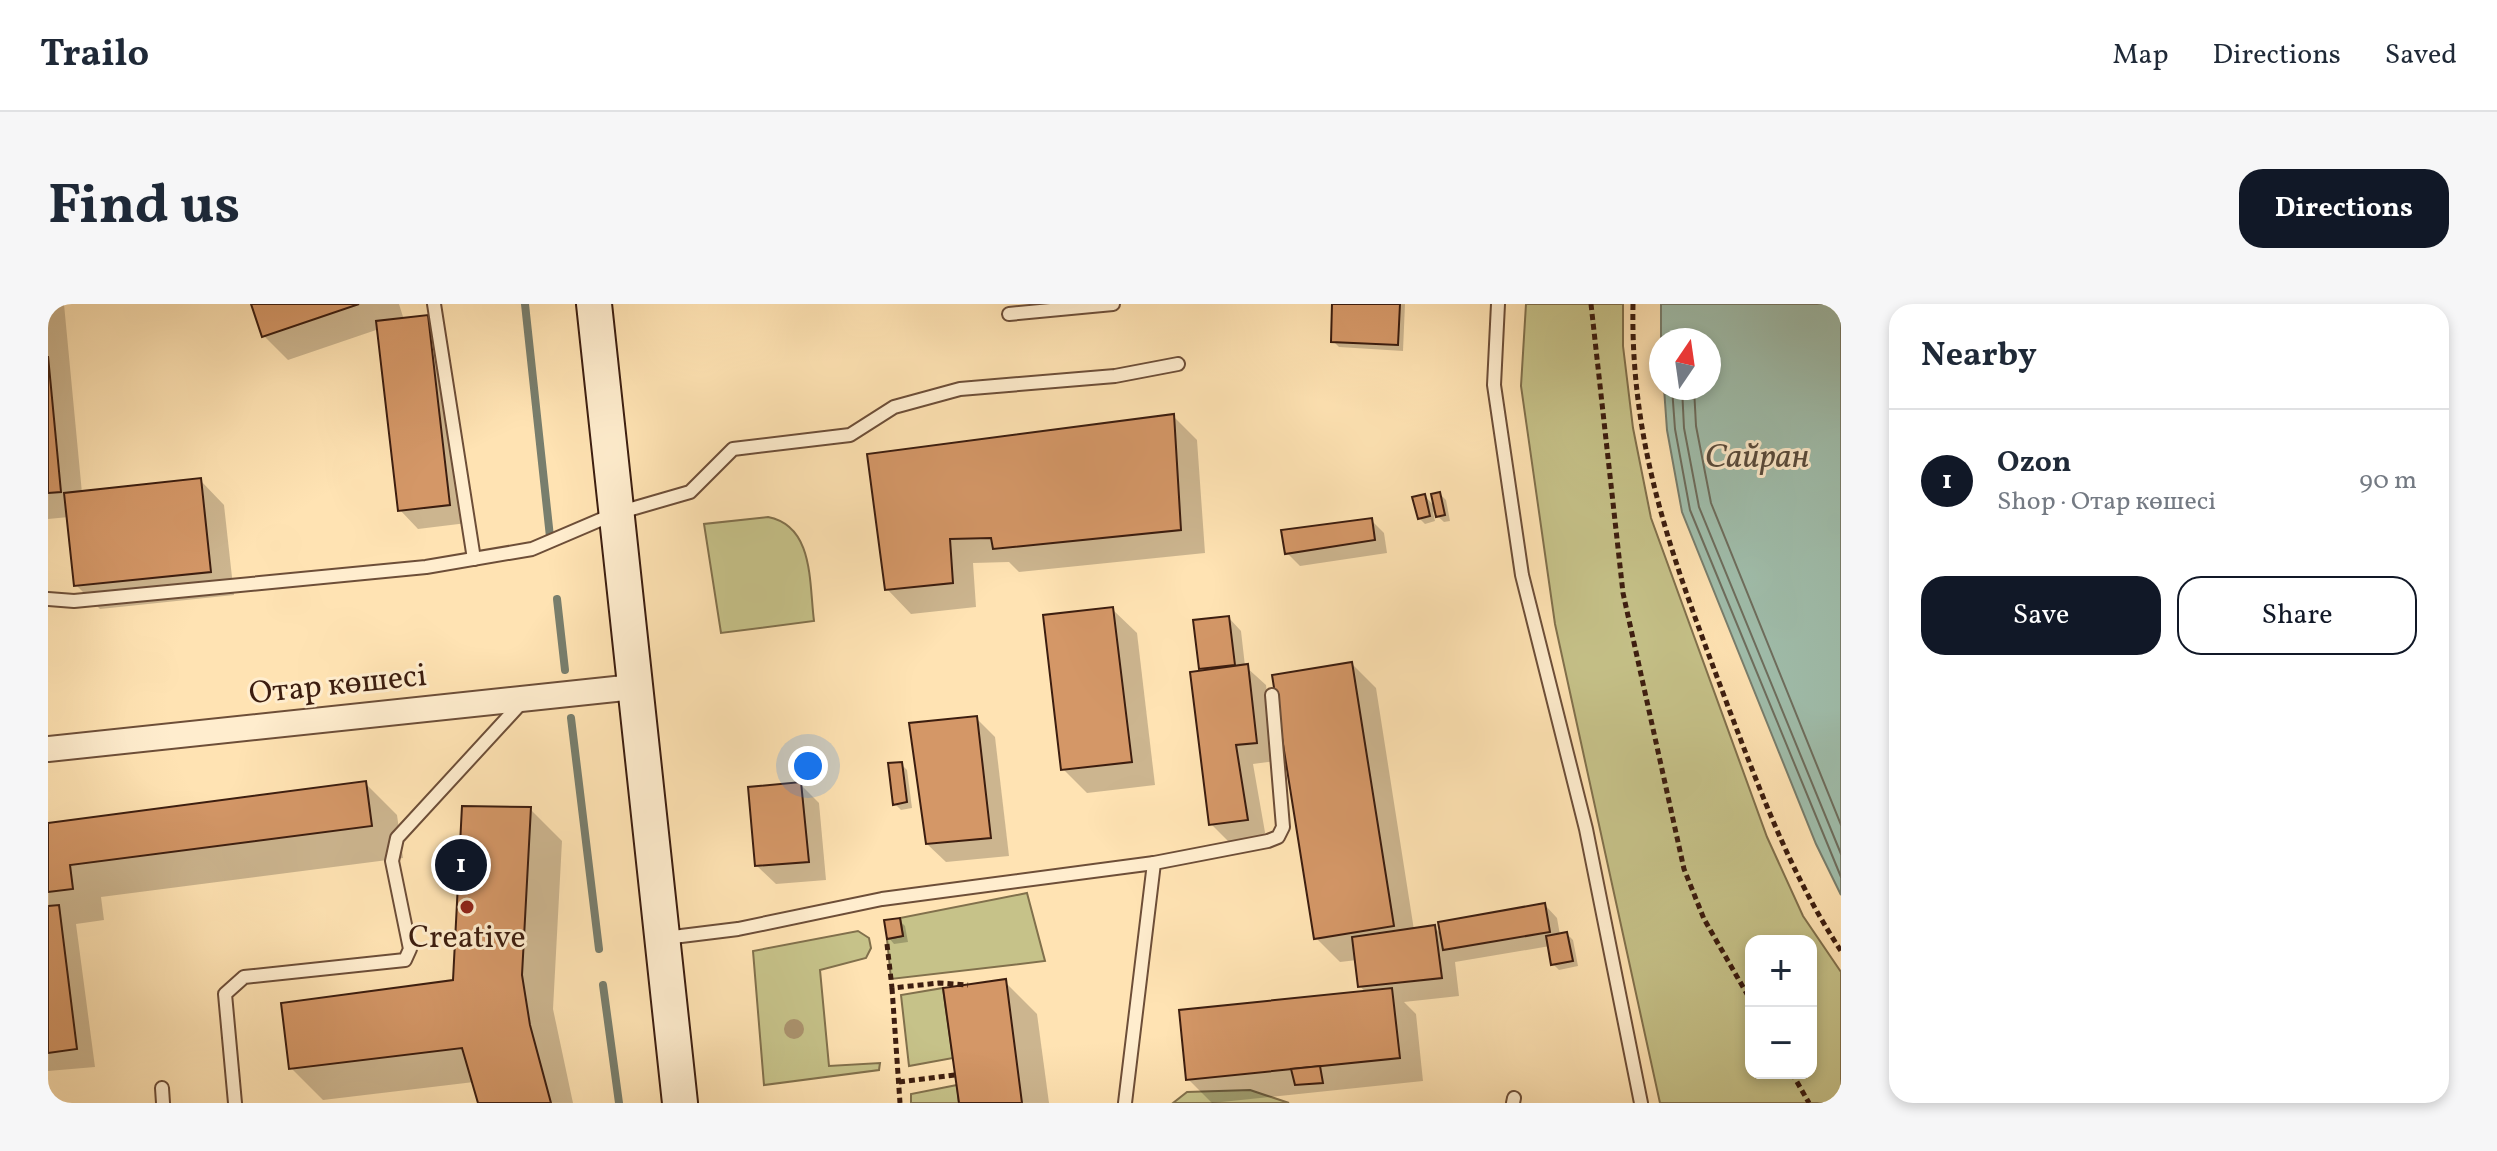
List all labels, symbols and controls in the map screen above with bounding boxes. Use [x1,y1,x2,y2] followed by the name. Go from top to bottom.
[40,29,149,82] text: Trailo
[2113,36,2169,75] text: Map
[2213,36,2341,75] text: Directions
[2385,36,2457,75] text: Saved
[48,169,240,247] text: Find us
[2239,169,2449,248] button: Directions
[1649,328,1721,400] north arrow
[1921,333,2037,380] text: Nearby
[1705,435,1809,482] water label: Сайран
[1997,442,2071,484] text: Ozon
[1942,463,1952,499] text: 1
[2359,463,2417,499] text: 90 m
[1997,484,2216,520] text: Shop · Отар көшесі
[1921,576,2161,655] button: Save
[2177,576,2417,655] button: Share
[247,655,429,717] street label: Отар көшесі
[788,746,828,786] your location
[435,835,487,895] pin: 1
[458,898,476,916] marker: Creative
[408,917,526,961] place label: Creative
[1745,935,1817,1079] map controls
[1745,935,1817,1007] button: +
[1745,1007,1817,1079] button: −

